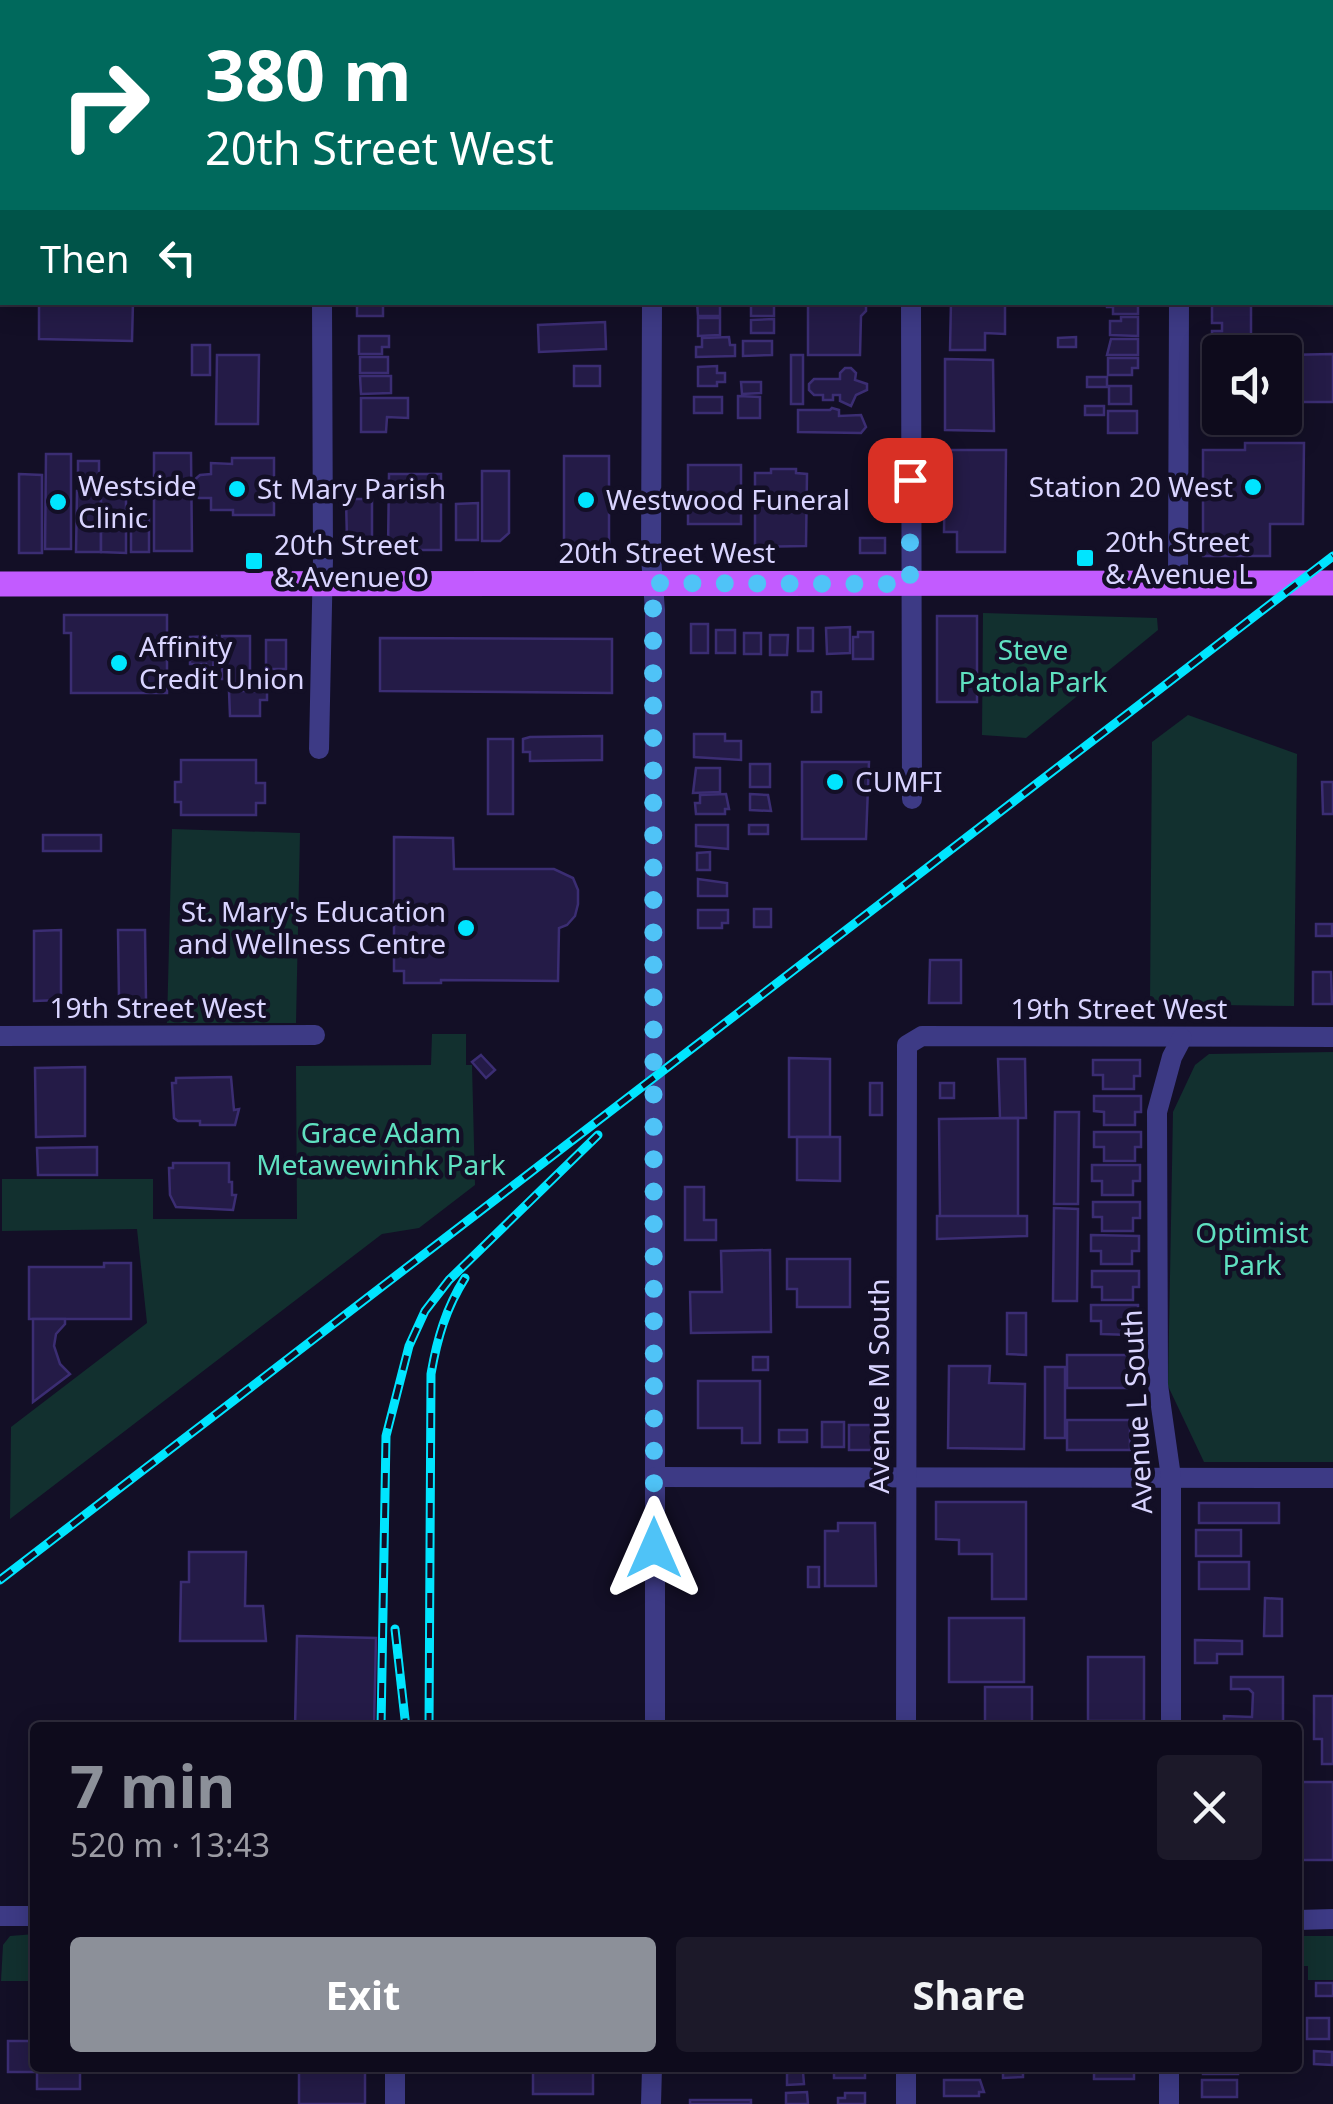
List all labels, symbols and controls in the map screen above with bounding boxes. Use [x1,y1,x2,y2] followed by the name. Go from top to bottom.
[205,26,412,122] text: 380 m
[40,40,170,170] icon: right
[205,117,554,178] text: 20th Street West
[150,230,205,285] icon: left
[40,232,130,284] text: Then
[1202,335,1302,435] map controls
[1202,335,1302,435] button: sound
[868,438,953,523] pin
[883,453,938,508] icon: arrive
[78,466,196,536] place label: Westside Clinic
[1029,467,1233,505] place label: Station 20 West
[257,469,446,507] place label: St Mary Parish
[1242,476,1264,498] marker: Station 20 West
[226,478,248,500] marker: St Mary Parish
[606,480,850,518] place label: Westwood Funeral
[575,489,597,511] marker: Westwood Funeral
[47,491,69,513] marker: Westside Clinic
[1105,522,1253,592] place label: 20th Street & Avenue L
[274,525,429,595] place label: 20th Street & Avenue O
[559,533,775,571] street label: 20th Street West
[1074,547,1096,569] marker: 20th Street & Avenue L
[243,550,265,572] marker: 20th Street & Avenue O
[139,627,305,697] place label: Affinity Credit Union
[958,630,1108,700] park label: Steve Patola Park
[108,652,130,674] marker: Affinity Credit Union
[855,762,943,800] place label: CUMFI
[824,771,846,793] marker: CUMFI
[178,892,446,962] place label: St. Mary's Education and Wellness Centre
[455,917,477,939] marker: St. Mary's Education and Wellness Centre
[50,988,266,1026] street label: 19th Street West
[1011,989,1227,1027] street label: 19th Street West
[256,1113,506,1183] park label: Grace Adam Metawewinhk Park
[1195,1213,1309,1283] park label: Optimist Park
[859,1278,897,1494] street label: Avenue M South
[1112,1309,1160,1515] street label: Avenue L South
[602,1496,706,1600] position arrow
[70,1744,235,1826] text: 7 min
[1157,1755,1262,1860] button: close
[70,1823,270,1866] text: 520 m · 13:43
[70,1937,656,2052] button: Exit
[676,1937,1262,2052] button: Share

